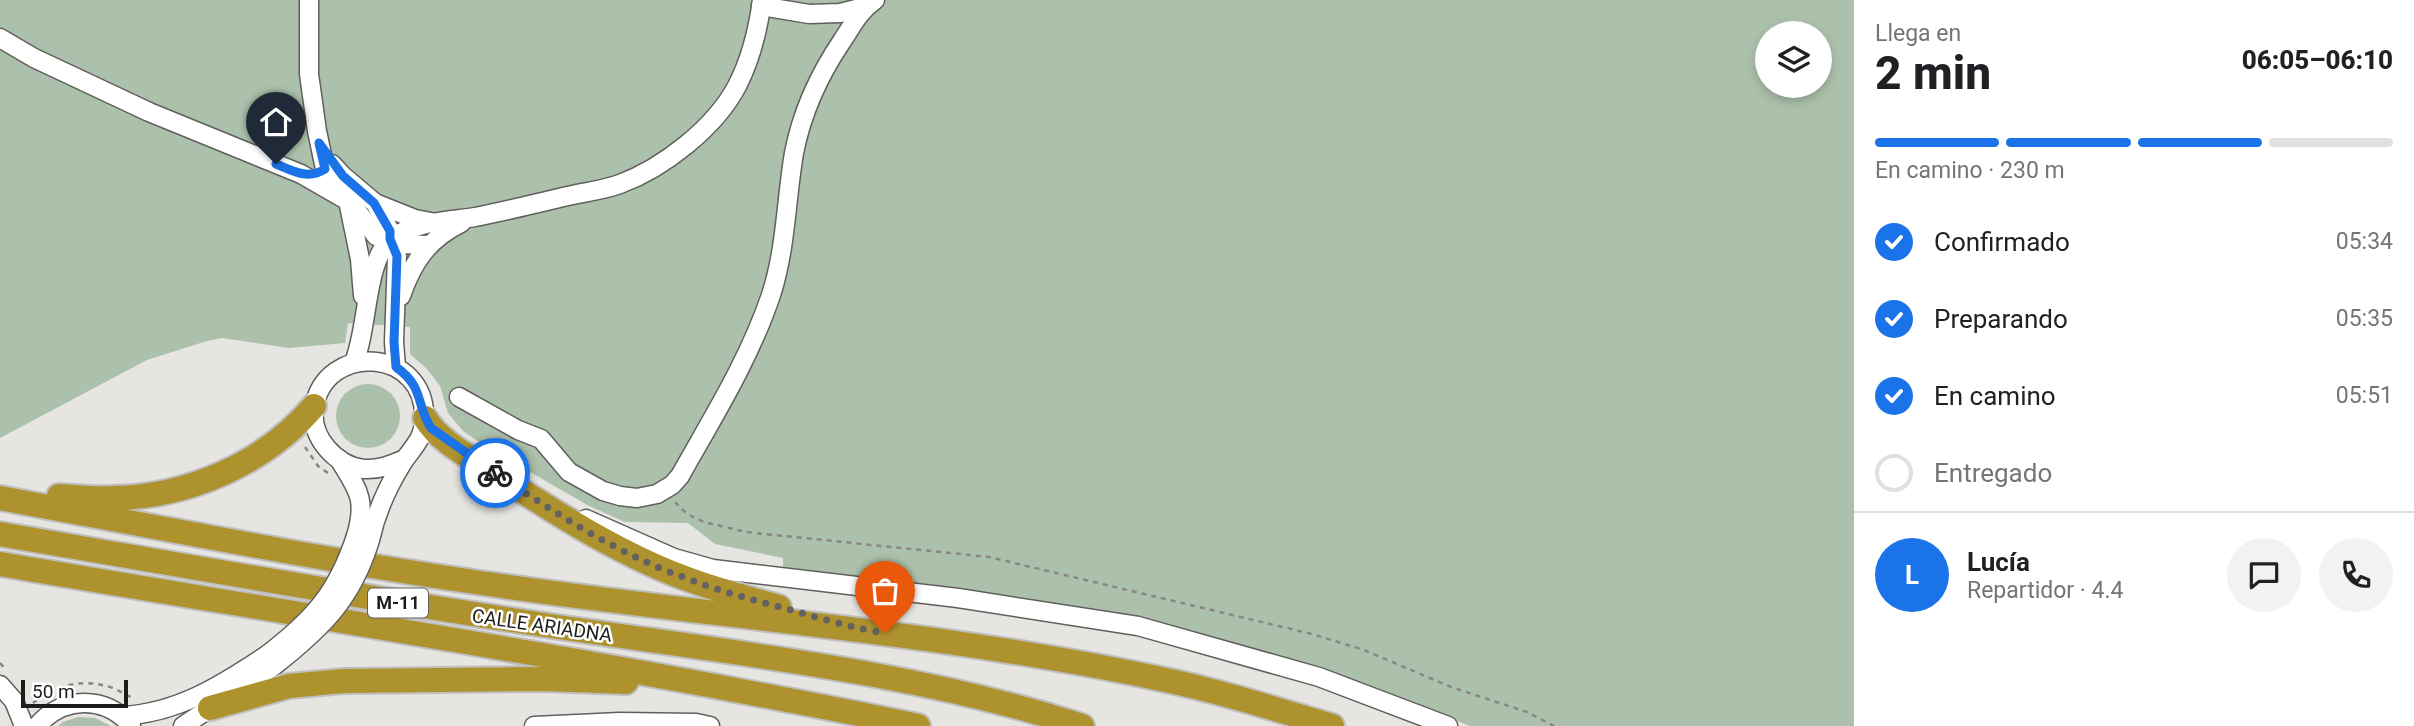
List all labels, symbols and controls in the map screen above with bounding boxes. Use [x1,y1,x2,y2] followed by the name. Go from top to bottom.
[1875,20,1961,47] text: Llega en
[1755,21,1832,98] map controls
[1755,21,1832,98] button: layers
[2242,45,2393,75] text: 06:05–06:10
[1875,46,1991,100] text: 2 min
[246,92,306,164] pin
[257,103,295,141] icon: home
[1875,157,2065,184] text: En camino · 230 m
[1875,223,1913,261] icon: check
[1934,227,2070,257] text: Confirmado
[2336,228,2393,255] text: 05:34
[1875,300,1913,338] icon: check
[1934,304,2068,334] text: Preparando
[2336,305,2393,332] text: 05:35
[1875,377,1913,415] icon: check
[1934,381,2056,411] text: En camino
[2336,382,2393,409] text: 05:51
[460,438,530,508] courier
[476,454,514,492] icon: bike
[1934,458,2052,488] text: Entregado
[2227,538,2301,612] button: chat
[2319,538,2393,612] button: phone
[1967,547,2030,577] text: Lucía
[1905,560,1919,590] text: L
[855,561,915,633] pin
[866,572,904,610] icon: bag
[1967,577,2124,604] text: Repartidor · 4.4
[368,588,428,618] road number: M-11
[470,604,614,647] street label: CALLE ARIADNA
[21,677,128,709] scale bar
[32,680,75,703] text: 50 m

